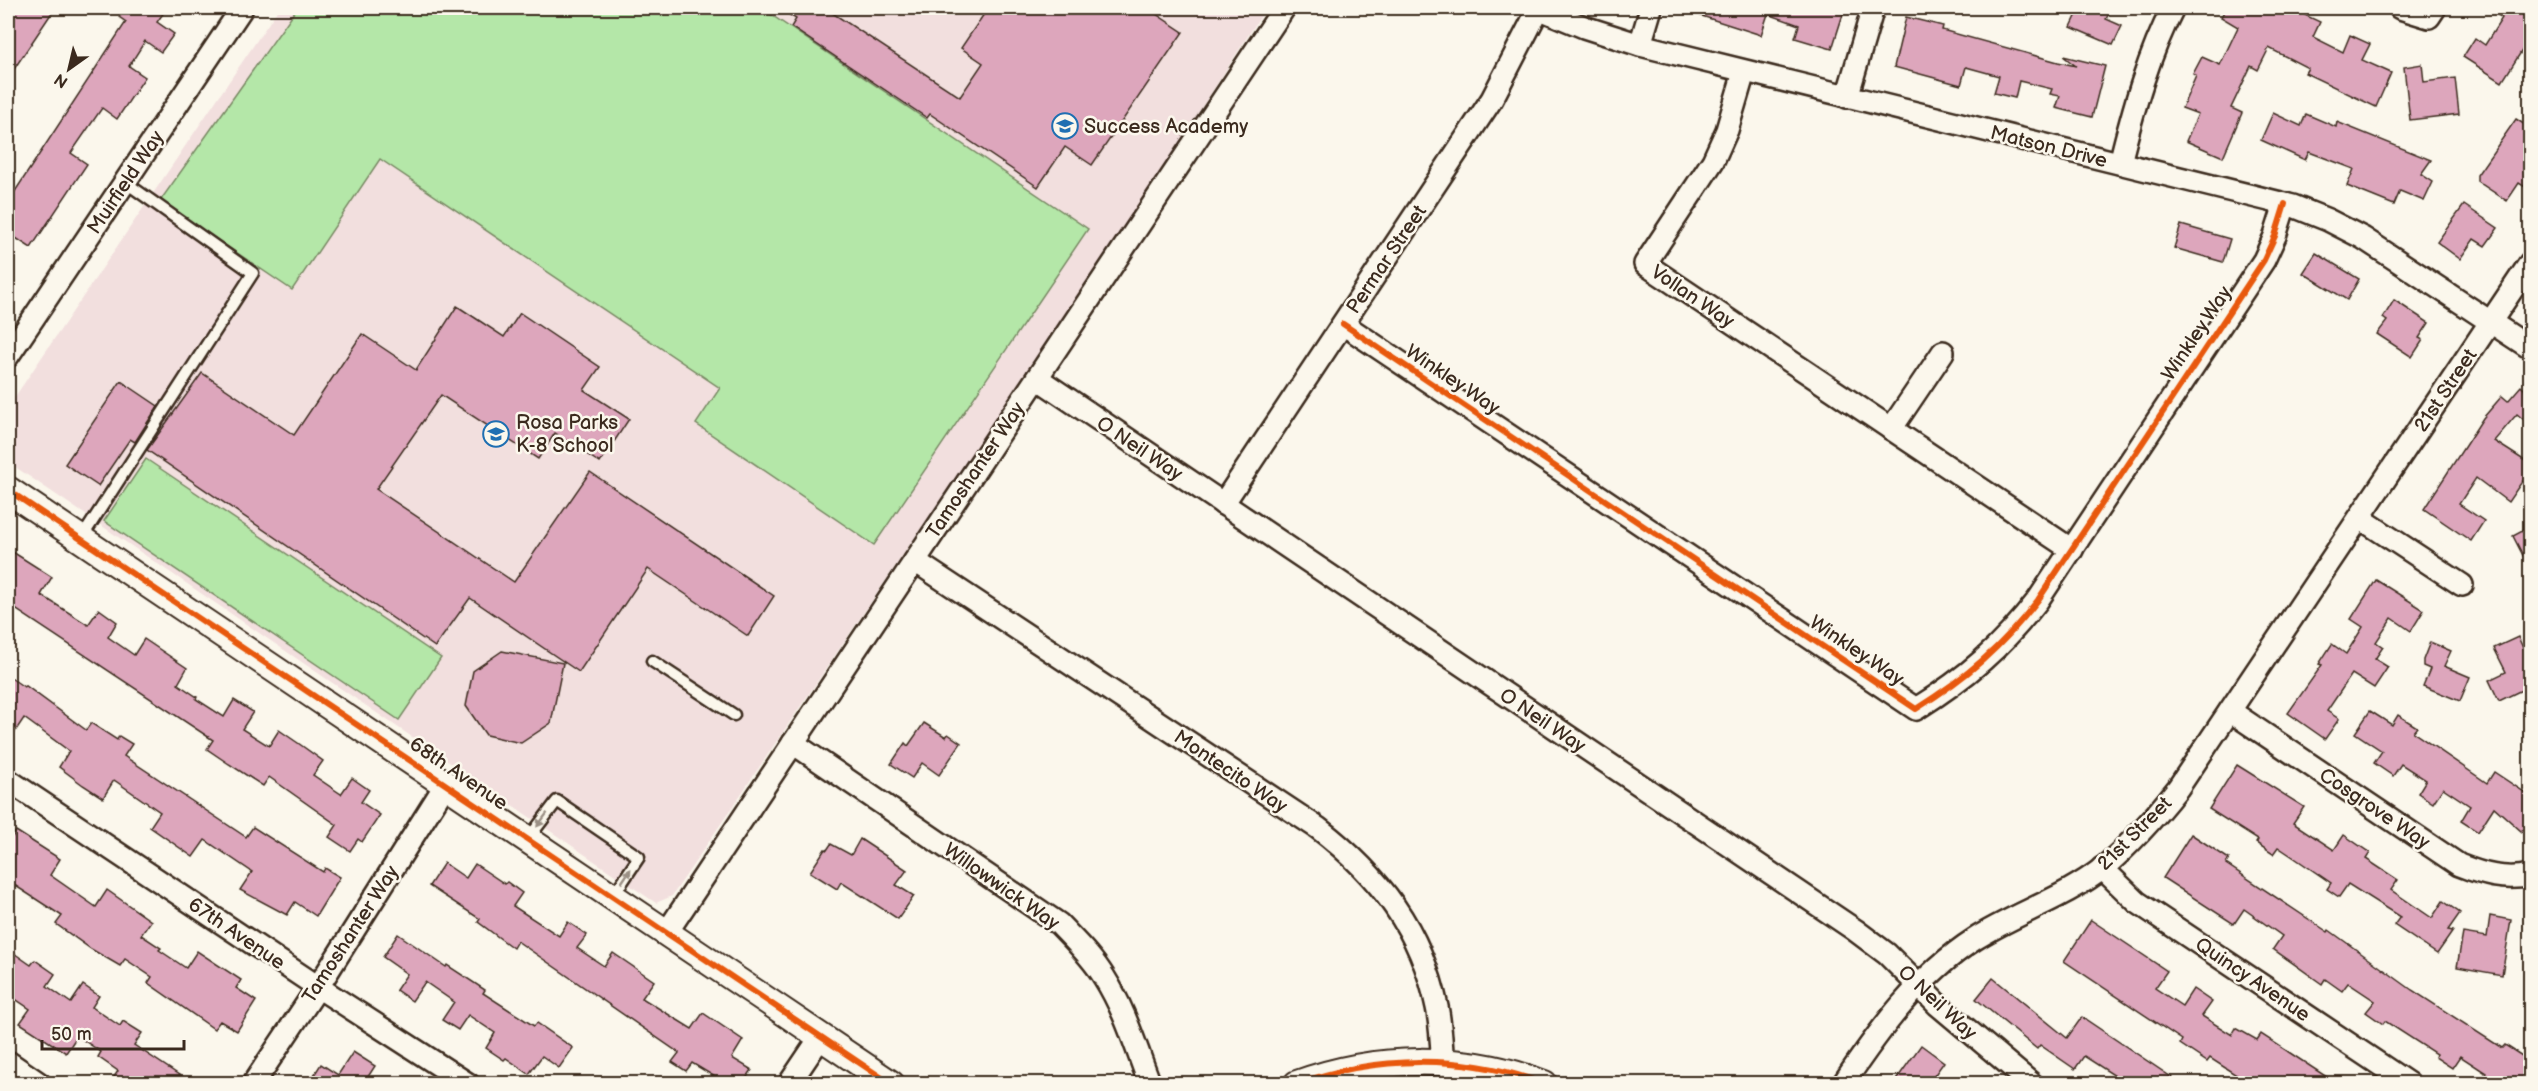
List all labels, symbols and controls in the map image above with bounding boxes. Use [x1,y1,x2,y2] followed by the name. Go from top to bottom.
[39,39,99,99] north arrow
[51,69,72,91] text: N
[1050,111,1080,141] school or university icon: Success Academy
[1084,115,1248,139] place label: Success Academy
[1988,121,2110,173] street label: Matson Drive
[82,126,169,239] street label: Muirfield Way
[1342,201,1432,318] street label: Permar Street
[1646,260,1739,334] street label: Vollan Way
[2156,282,2237,385] street label: Winkley Way
[1401,339,1504,420] street label: Winkley Way
[2409,344,2482,437] street label: 21st Street
[921,398,1030,543] street label: Tamoshanter Way
[516,411,618,458] place label: Rosa Parks K-8 School
[1092,411,1187,486] street label: O Neil Way
[481,419,511,449] school or university icon: Rosa Parks K-8 School
[1805,610,1908,691] street label: Winkley Way
[1495,683,1590,758] street label: O Neil Way
[1169,725,1292,819] street label: Montecito Way
[405,732,512,816] street label: 68th Avenue
[2315,763,2434,855] street label: Cosgrove Way
[2093,792,2177,876] street label: 21st Street
[536,812,549,828] one-way arrow
[939,838,1064,936] street label: Willowwick Way
[297,861,404,1008] street label: Tamoshanter Way
[620,869,632,885] one-way arrow
[183,893,290,975] street label: 67th Avenue
[2190,933,2315,1027] street label: Quincy Avenue
[1893,960,1982,1045] street label: O Neil Way
[42,1013,184,1051] scale bar
[51,1024,92,1045] text: 50 m

